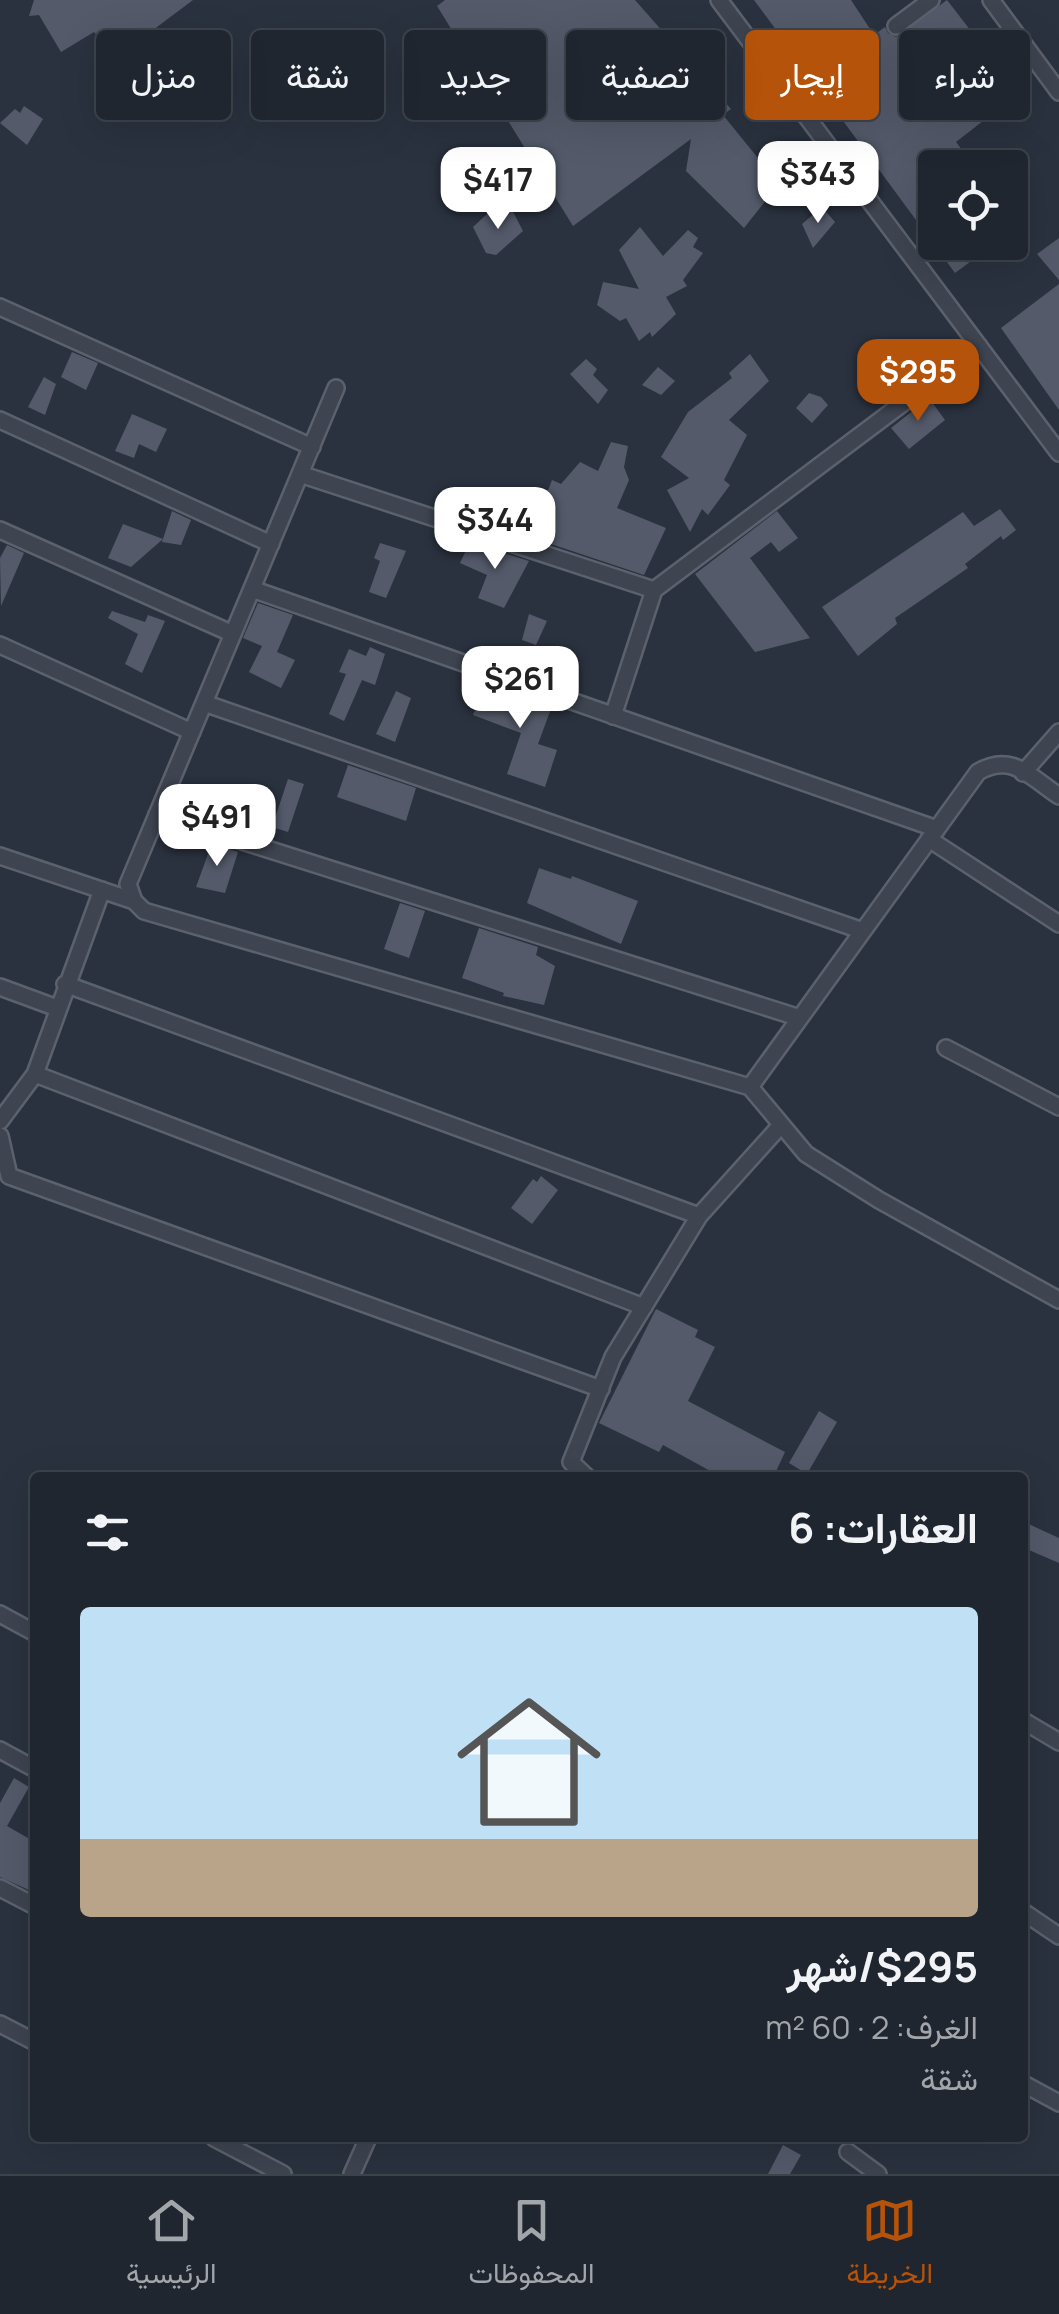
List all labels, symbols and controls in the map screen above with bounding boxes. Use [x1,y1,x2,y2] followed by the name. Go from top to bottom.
[96,30,231,120] chip: منزل
[251,30,384,120] chip: شقة
[404,30,546,120] chip: جديد
[566,30,725,120] chip: تصفية
[745,30,879,120] chip: إيجار
[899,30,1030,120] chip: شراء
[759,141,877,226] pin: $343
[439,147,557,232] pin: $417
[918,150,1028,260] map controls
[918,150,1028,260] button: locate
[780,151,856,195] text: $343
[463,157,533,201] text: $417
[859,339,977,424] pin: $295
[879,349,957,393] text: $295
[436,487,554,572] pin: $344
[456,497,534,541] text: $344
[461,646,579,731] pin: $261
[484,656,556,700] text: $261
[158,784,276,869] pin: $491
[181,794,253,838] text: $491
[788,1498,978,1556] text: العقارات: 6
[80,1505,135,1560] icon: filters
[439,1672,619,1852] icon: home
[787,1937,978,1995] text: $295/شهر
[765,2005,978,2049] text: الغرف: 2 · 60 m²
[920,2056,978,2100] text: شقة
[126,2193,216,2298] tab: الرئيسية
[468,2193,595,2298] tab: المحفوظات
[846,2193,933,2298] tab: الخريطة

